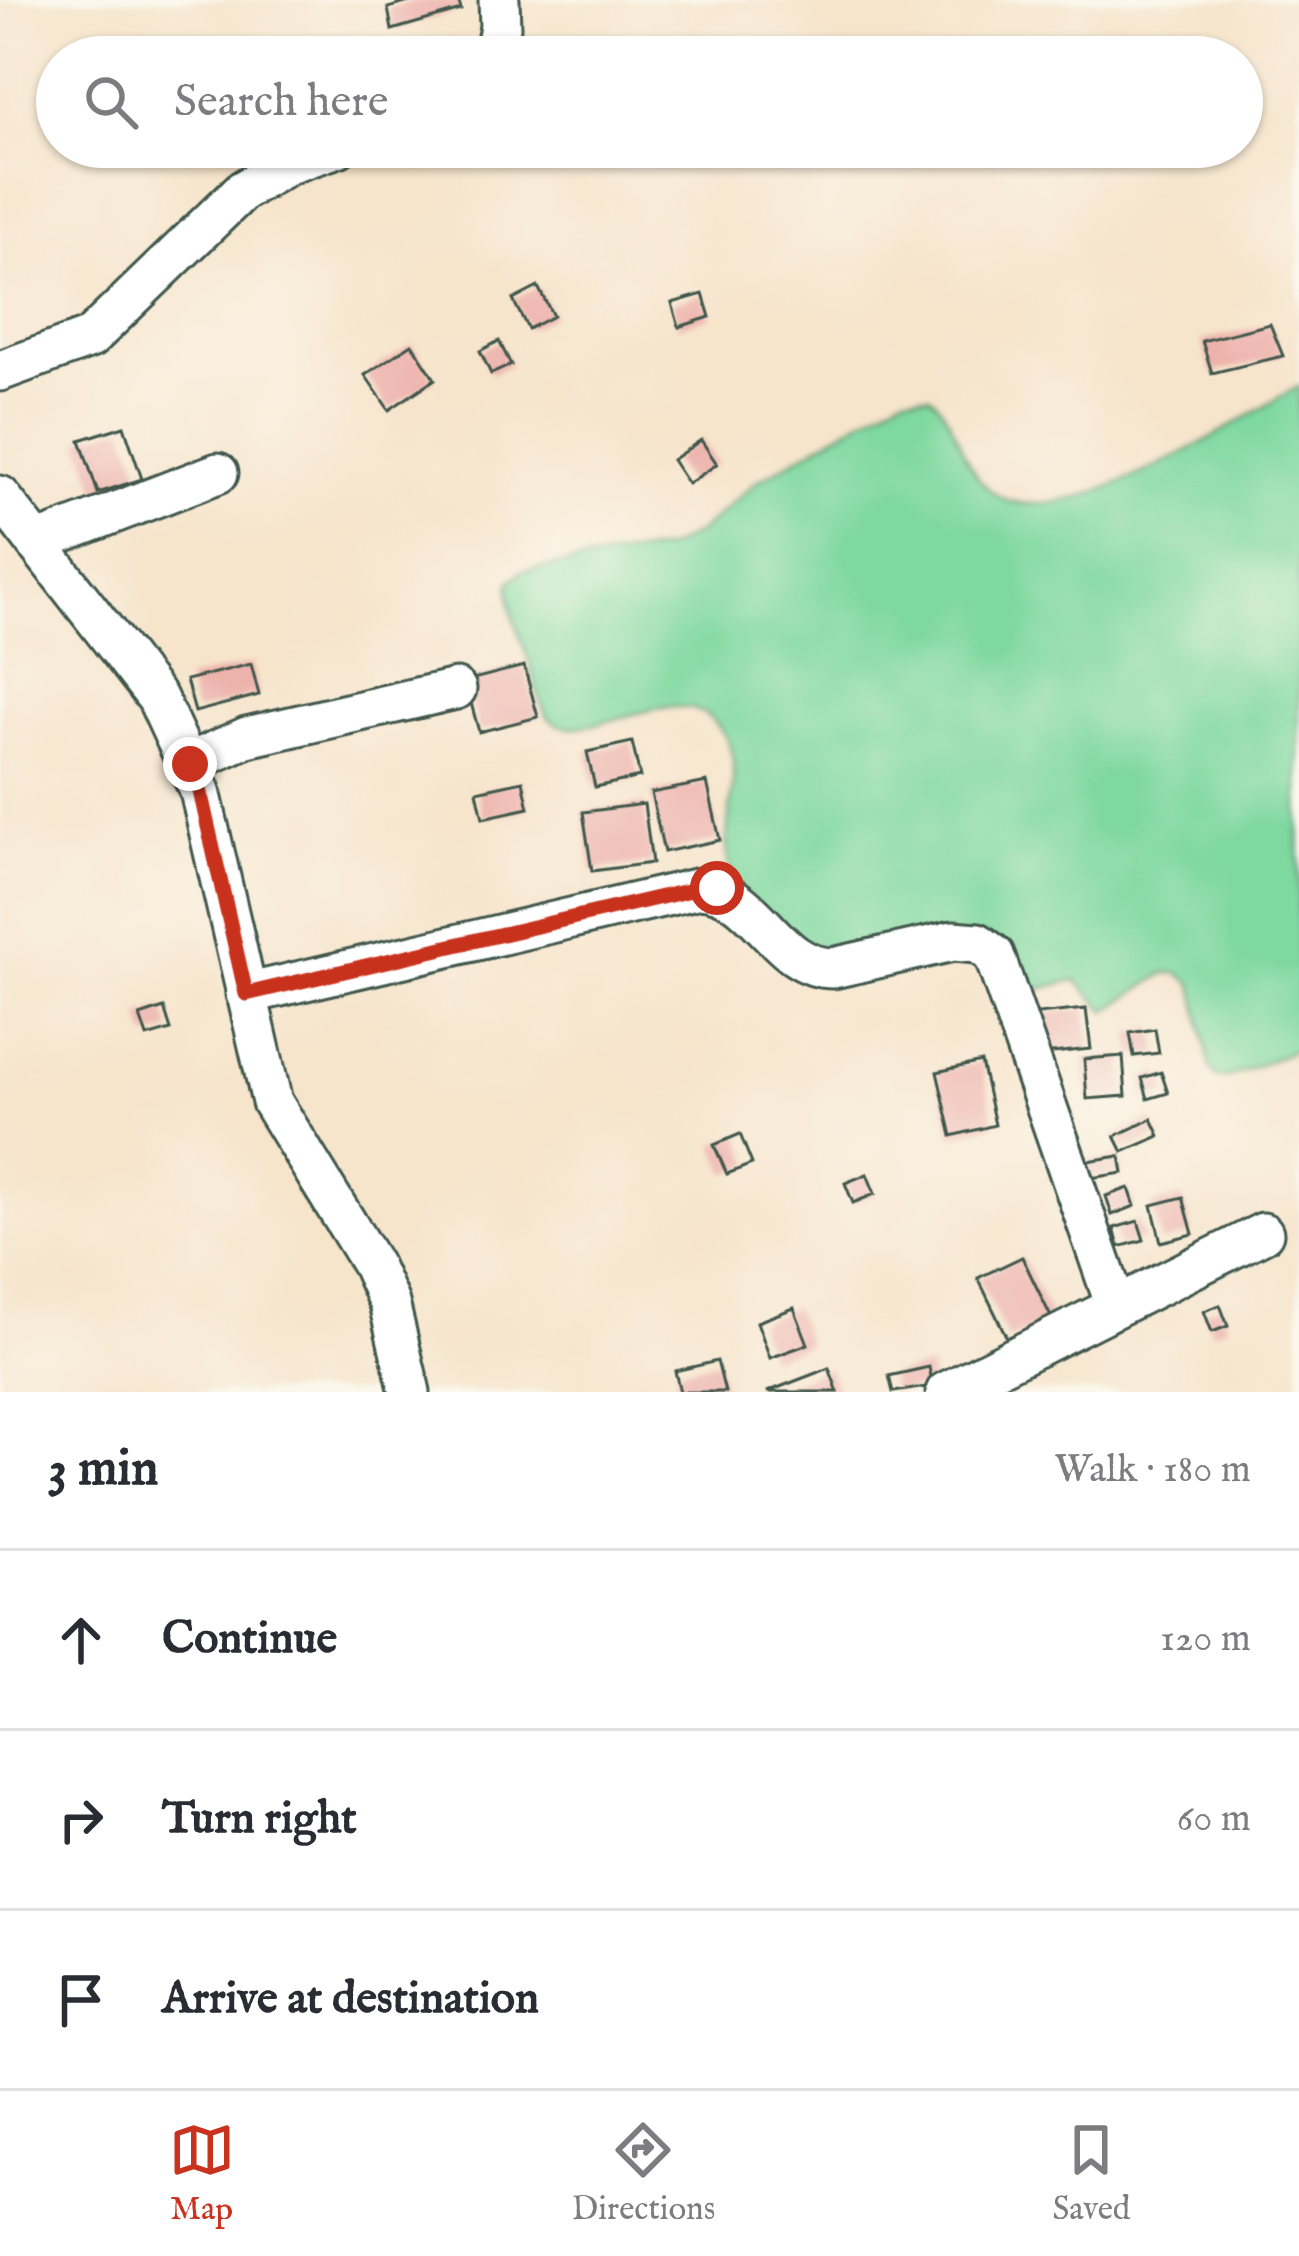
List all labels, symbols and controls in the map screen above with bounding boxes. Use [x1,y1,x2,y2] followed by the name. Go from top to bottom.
[36,36,1263,168] search box
[78,69,144,135] icon: search
[174,74,388,131] text: Search here
[163,737,217,791] route end
[690,861,744,915] route start
[48,1438,158,1503] text: 3 min
[1055,1446,1251,1495] text: Walk · 180 m
[48,1607,114,1673] icon: ahead
[162,1611,337,1668] text: Continue
[1160,1615,1251,1664] text: 120 m
[48,1787,114,1853] icon: right
[162,1791,357,1848] text: Turn right
[1177,1795,1251,1844] text: 60 m
[48,1967,114,2033] icon: arrive
[162,1971,539,2028] text: Arrive at destination
[169,2117,235,2231] tab: Map
[572,2117,715,2231] tab: Directions
[1052,2117,1130,2231] tab: Saved

